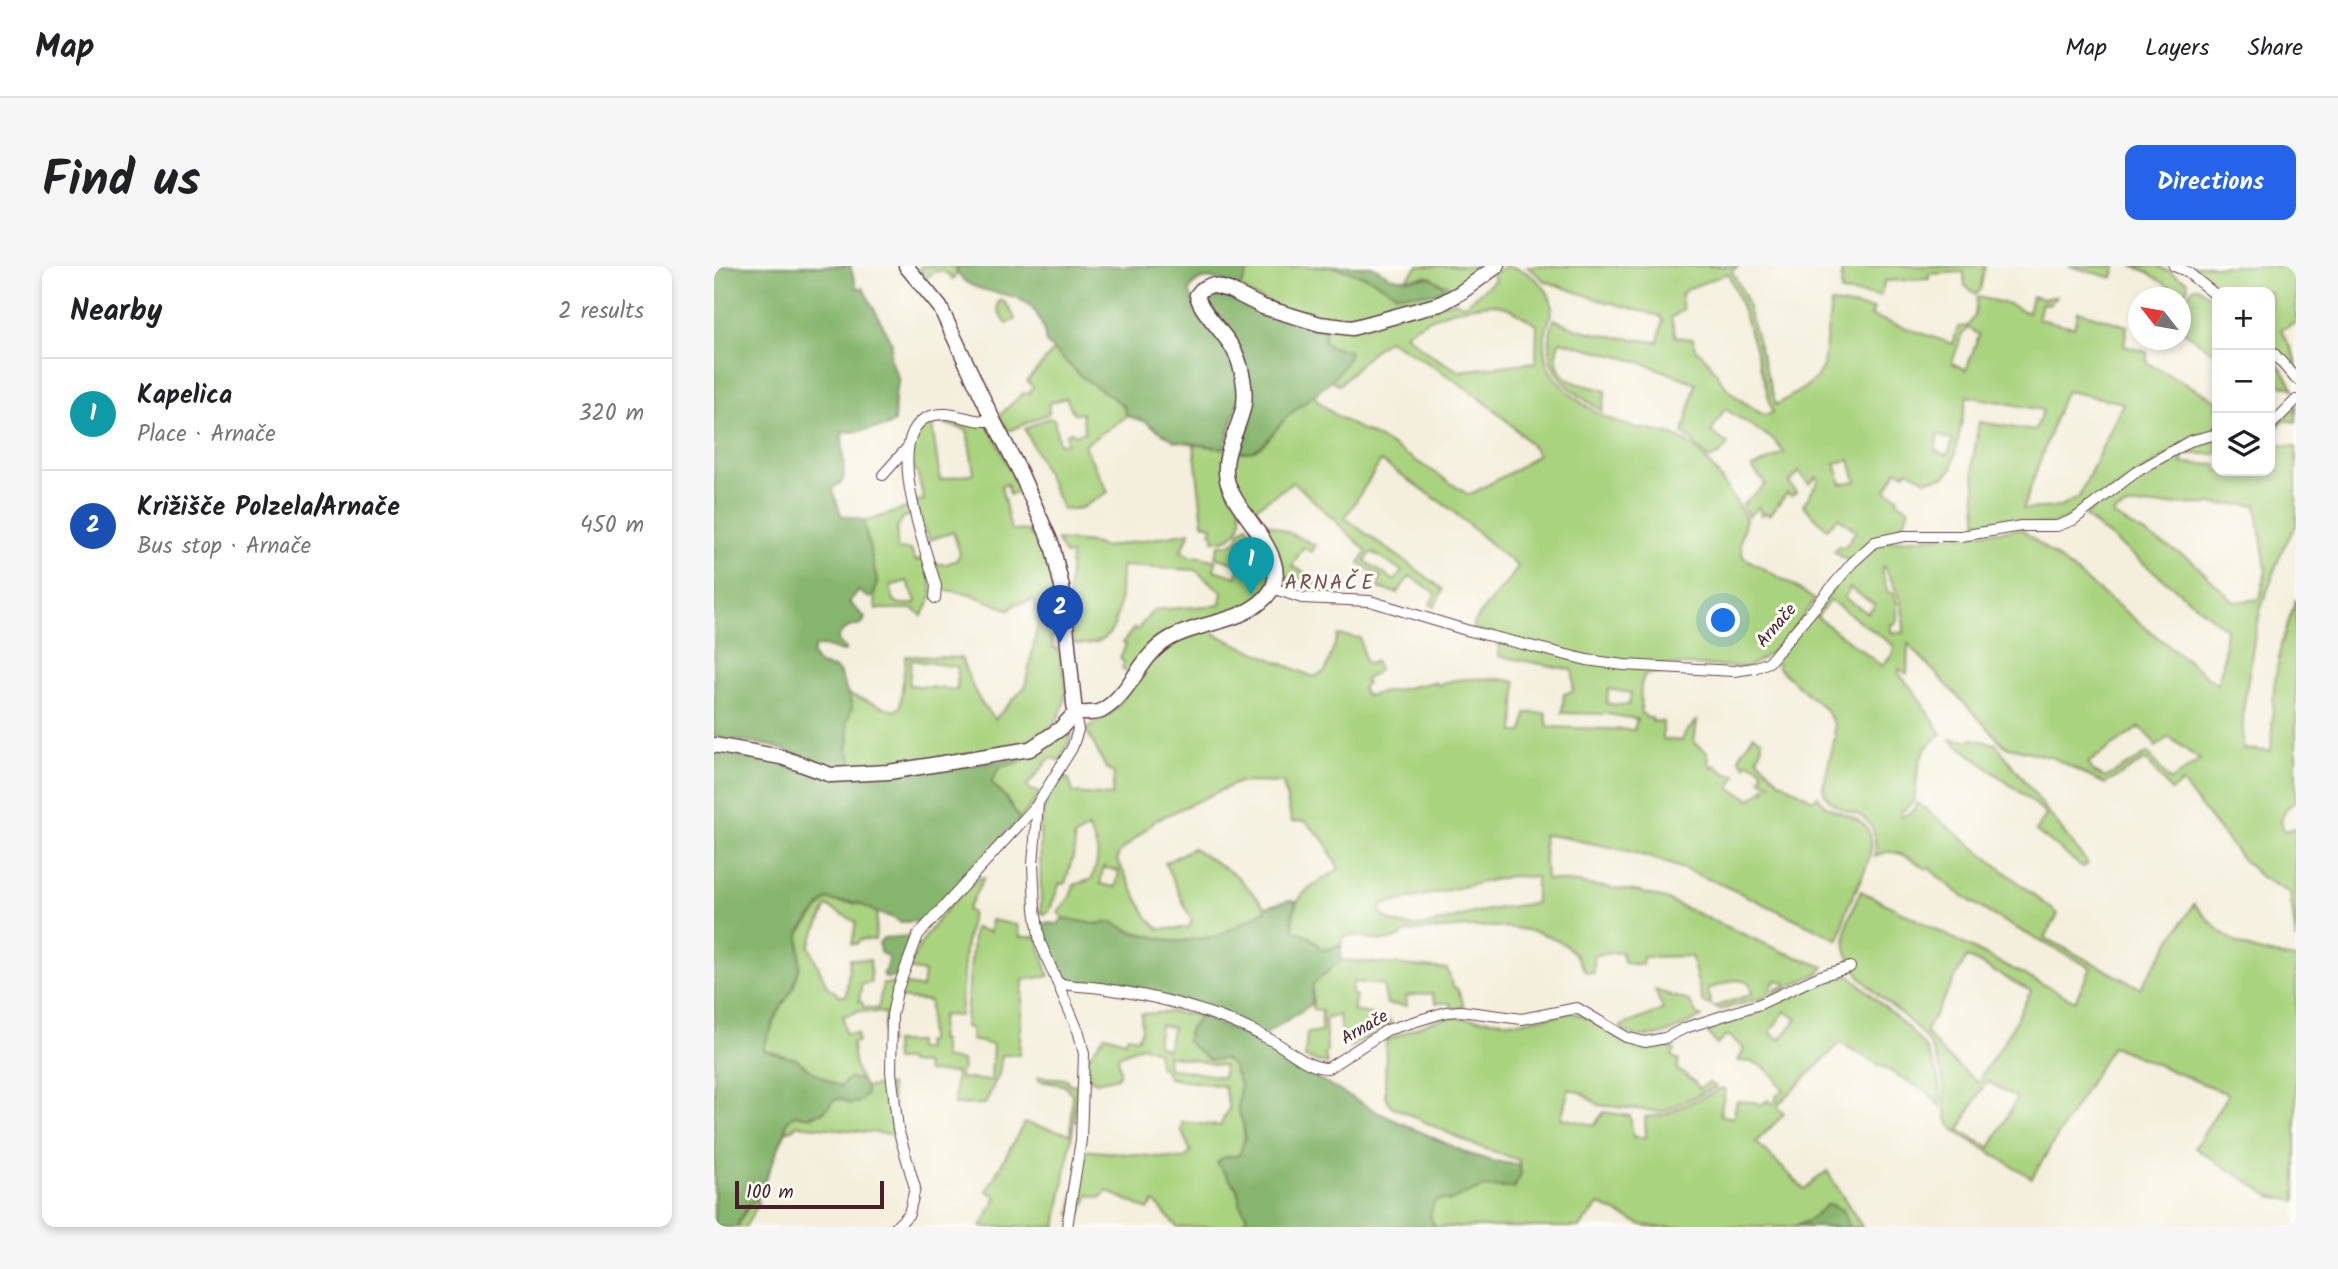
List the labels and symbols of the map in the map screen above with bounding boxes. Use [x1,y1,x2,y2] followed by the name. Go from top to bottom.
[2128,287,2191,350] north arrow
[1228,537,1274,595] pin: 1
[1285,567,1375,600] district label: ARNAČE
[1037,585,1083,643] pin: 2
[1749,597,1805,655] street label: Arnače
[1706,603,1740,637] your location
[1336,1003,1394,1053] street label: Arnače
[735,1178,884,1210] scale bar

